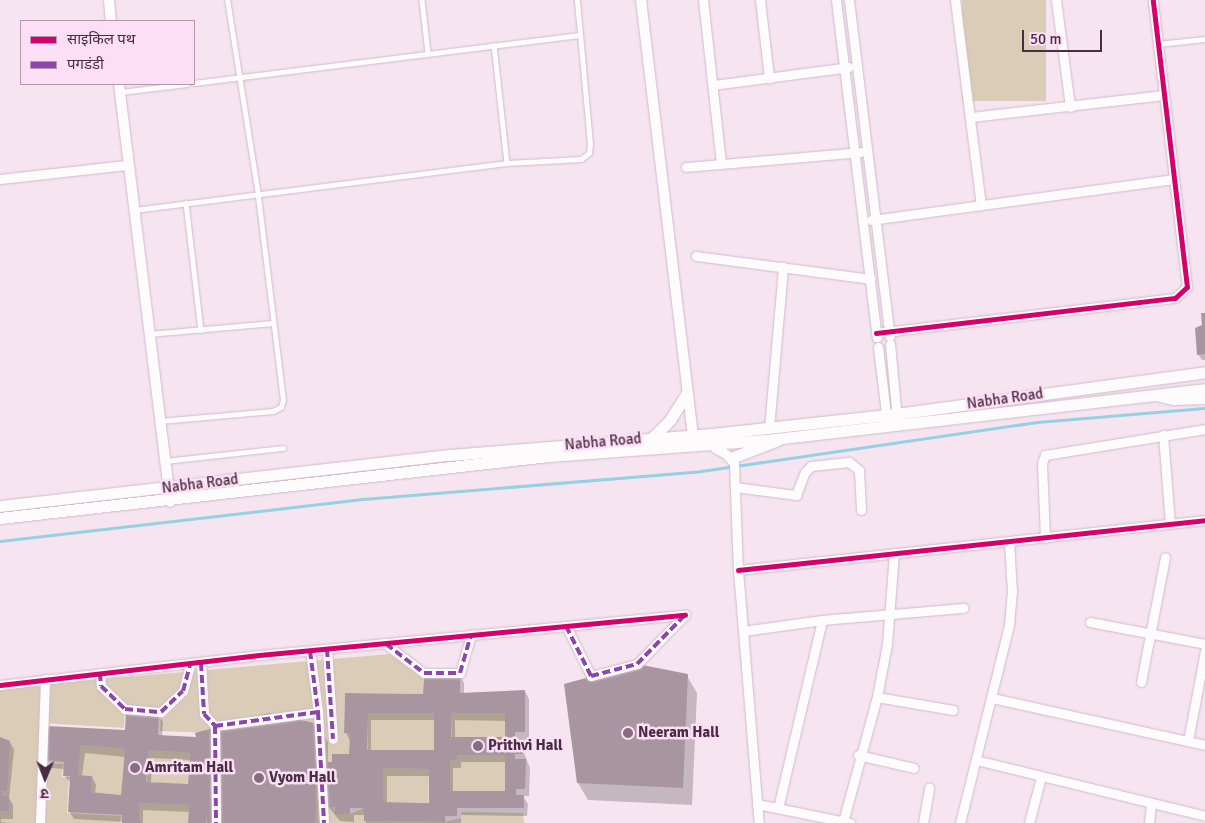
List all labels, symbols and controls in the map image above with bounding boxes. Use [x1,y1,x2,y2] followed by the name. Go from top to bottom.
[20,20,195,85] legend
[1025,20,1105,52] scale bar
[67,30,135,48] text: साइकिल पथ
[1030,30,1061,48] text: 50 m
[67,55,104,73] text: पगडंडी
[966,385,1044,413] street label: Nabha Road
[564,430,642,454] street label: Nabha Road
[161,470,239,498] street label: Nabha Road
[638,724,719,742] place label: Neeram Hall
[622,727,634,739] marker: Neeram Hall
[488,737,563,755] place label: Prithvi Hall
[472,740,484,752] marker: Prithvi Hall
[20,753,70,803] north arrow
[145,759,233,777] place label: Amritam Hall
[129,762,141,774] marker: Amritam Hall
[269,769,336,787] place label: Vyom Hall
[253,772,265,784] marker: Vyom Hall
[40,785,49,802] text: उ

